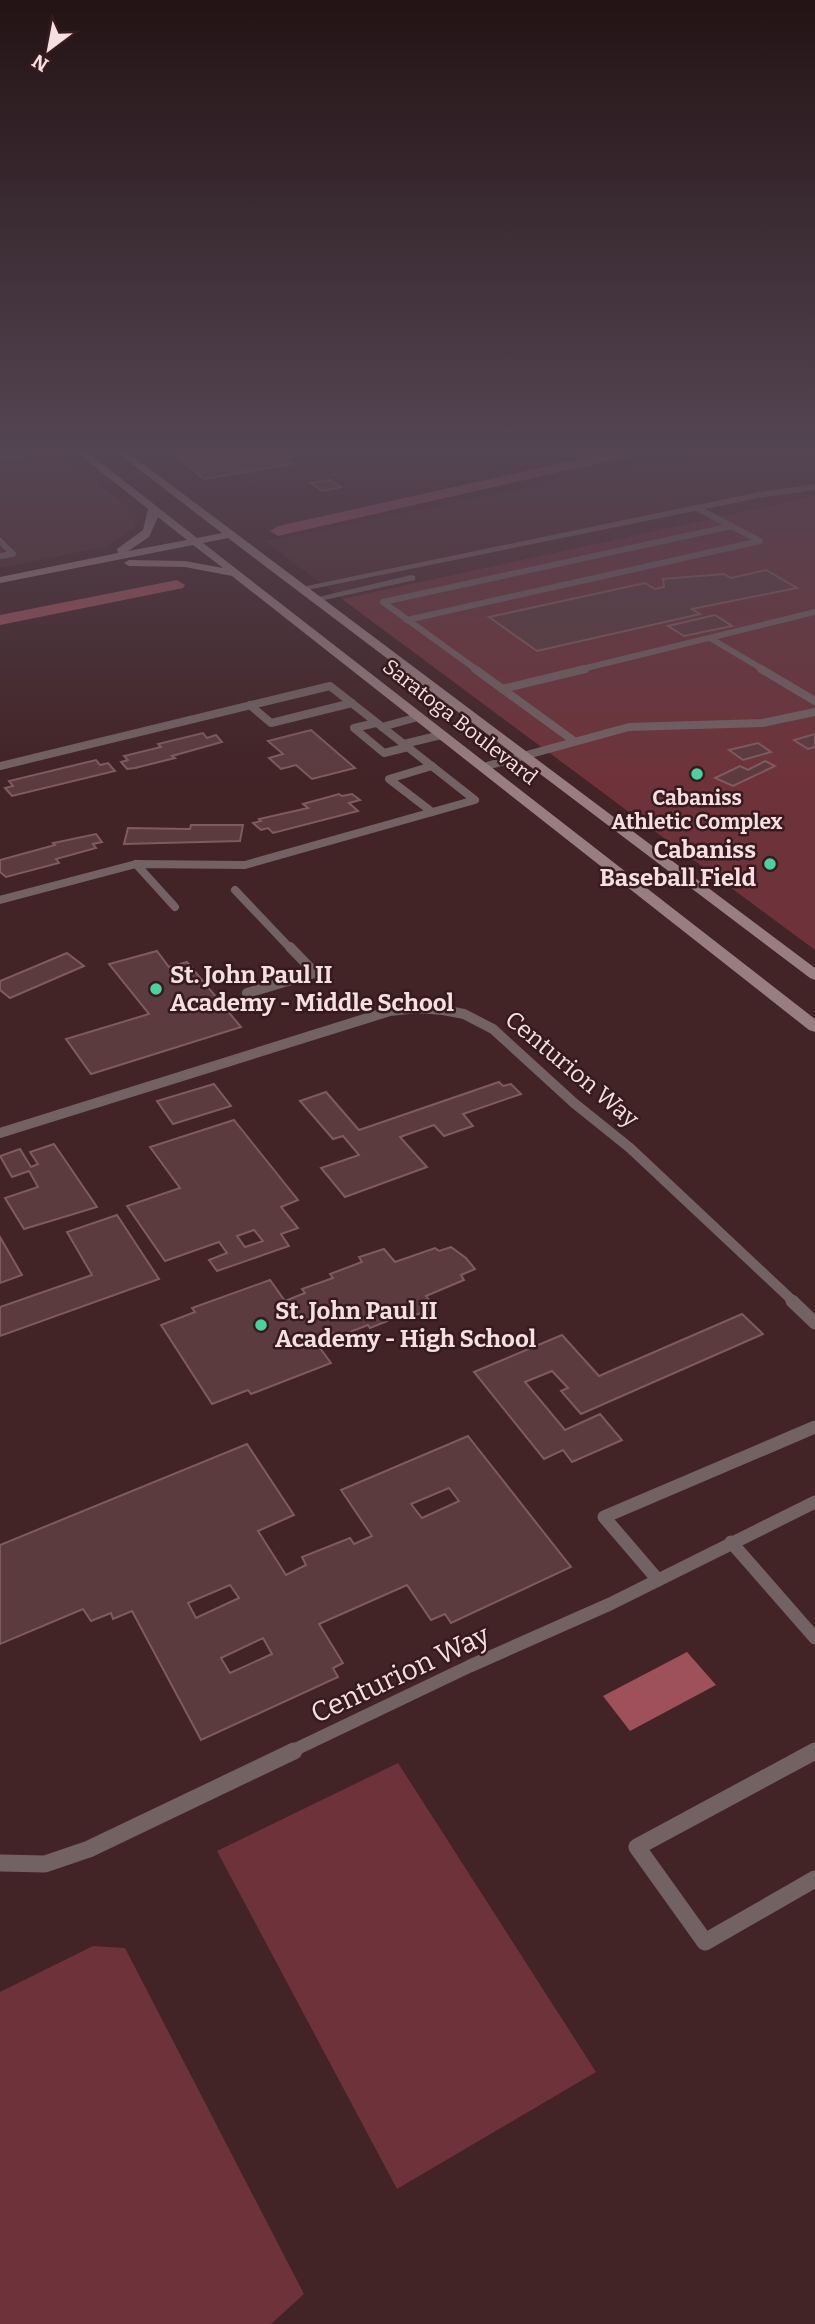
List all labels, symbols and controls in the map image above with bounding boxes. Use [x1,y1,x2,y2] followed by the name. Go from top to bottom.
[14,14,84,84] north arrow
[28,49,53,77] text: N
[377,654,543,790] street label: Saratoga Boulevard
[689,766,705,782] marker: Cabaniss Athletic Complex
[612,785,782,835] place label: Cabaniss Athletic Complex
[600,836,756,892] place label: Cabaniss Baseball Field
[762,856,778,872] marker: Cabaniss Baseball Field
[170,961,455,1017] place label: St. John Paul II Academy - Middle School
[148,981,164,997] marker: St. John Paul II Academy - Middle School
[500,1005,645,1133] street label: Centurion Way
[275,1297,537,1353] place label: St. John Paul II Academy - High School
[253,1317,269,1333] marker: St. John Paul II Academy - High School
[305,1618,495,1730] street label: Centurion Way

